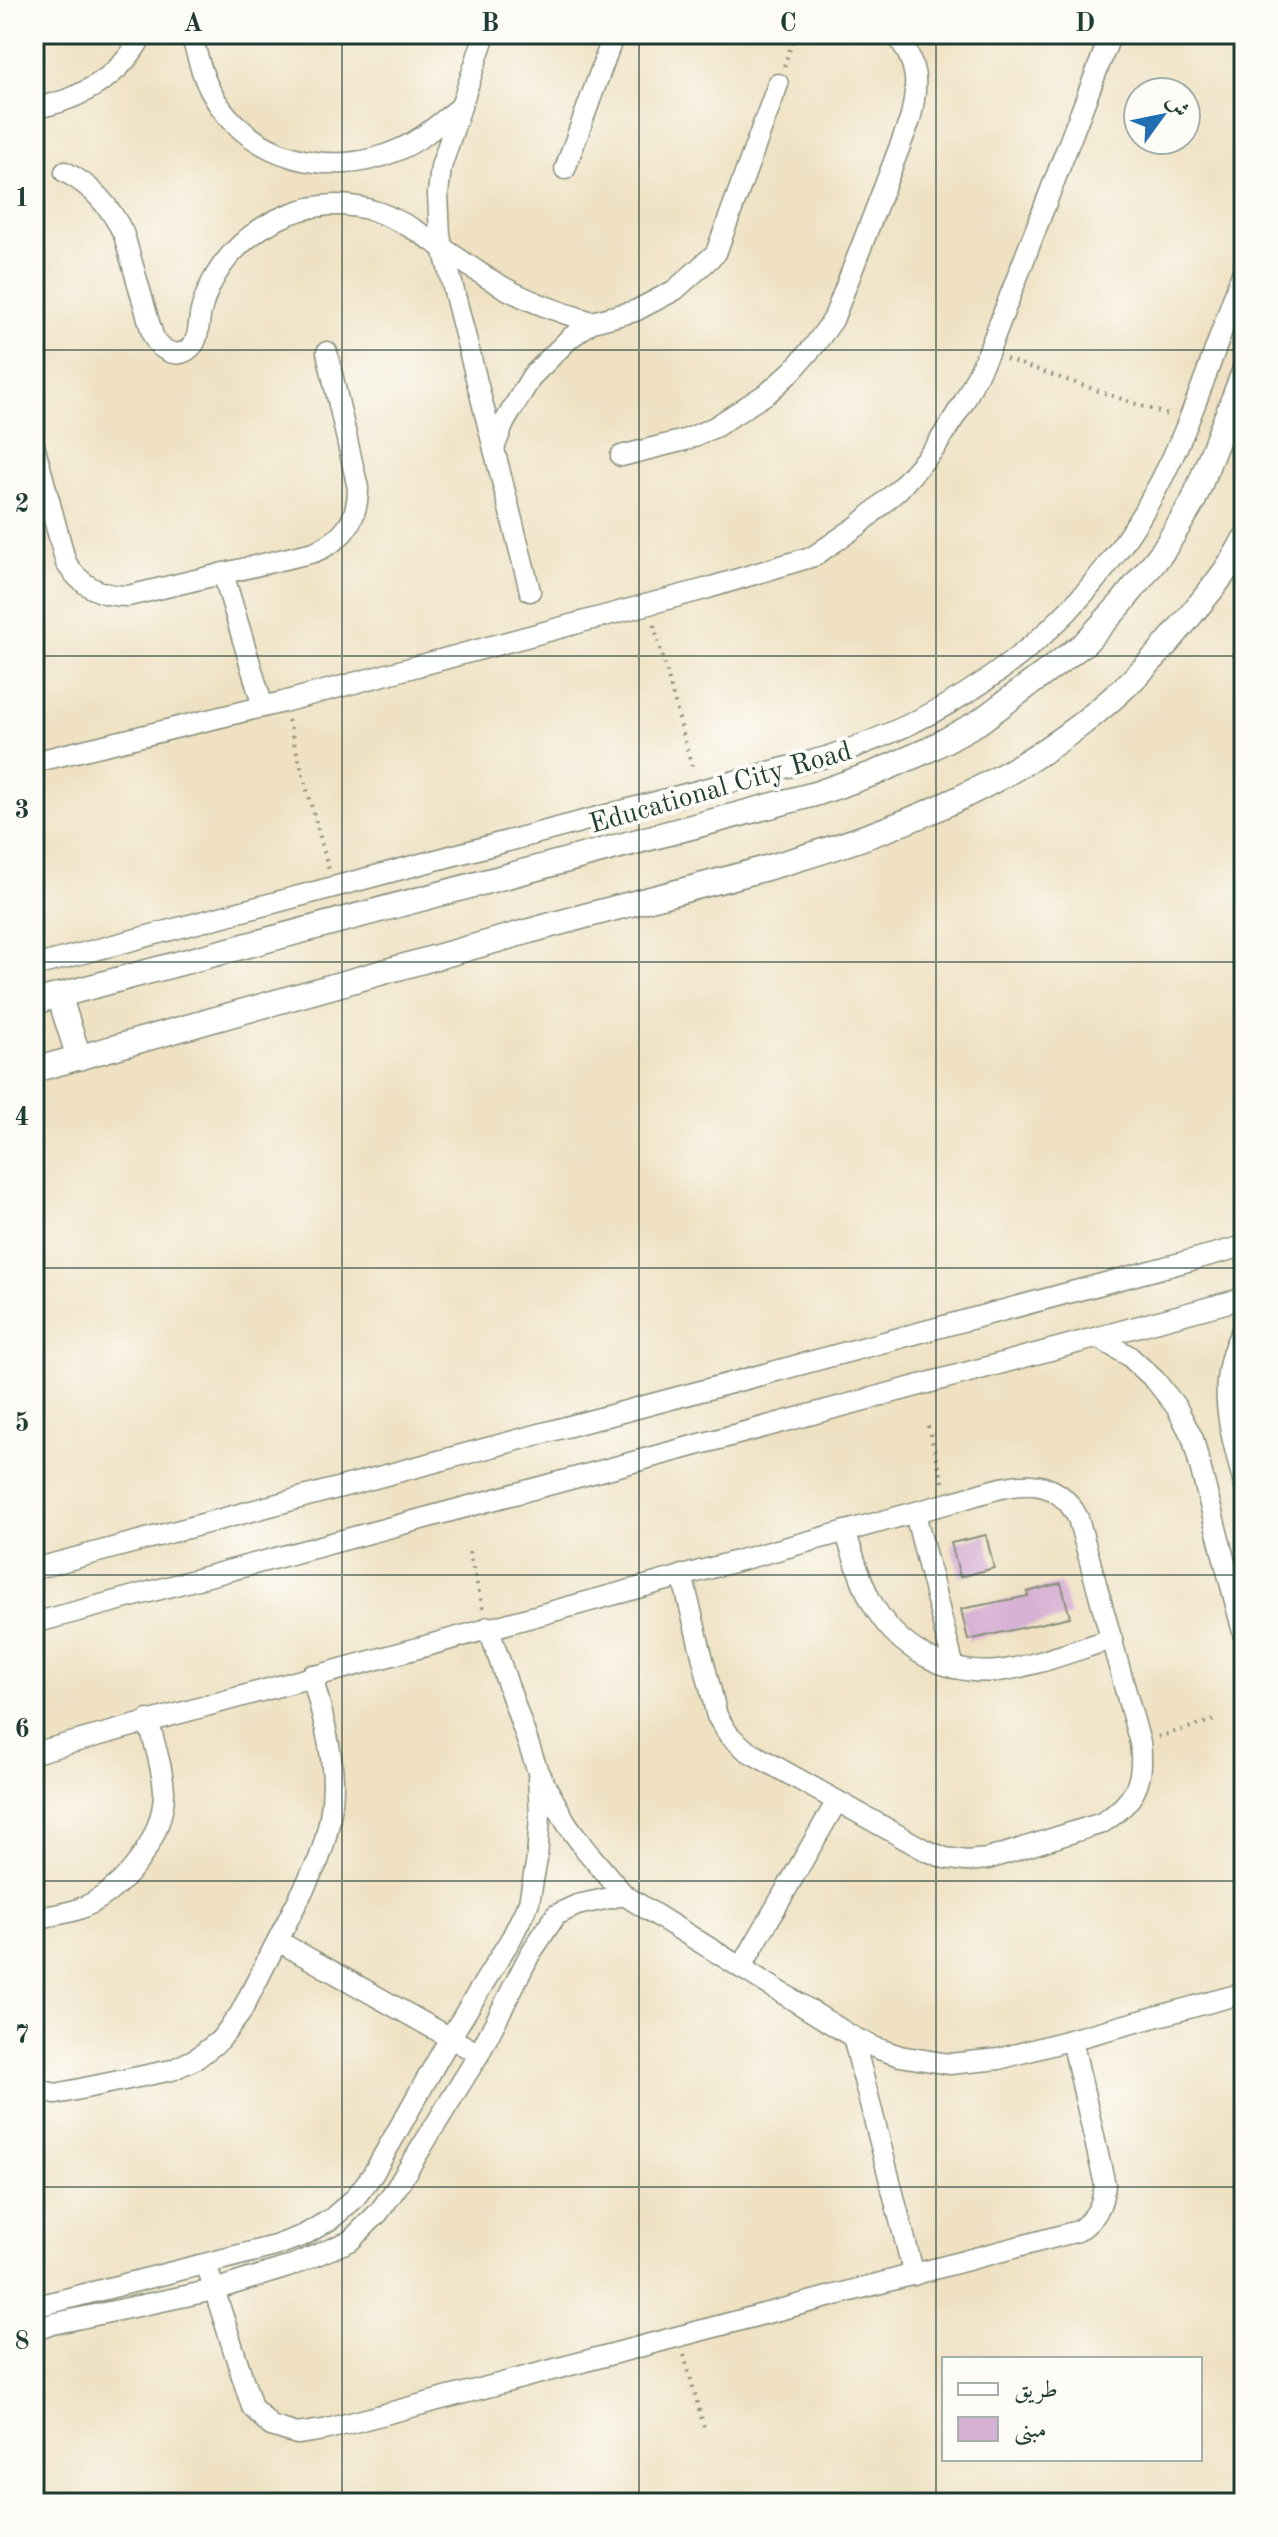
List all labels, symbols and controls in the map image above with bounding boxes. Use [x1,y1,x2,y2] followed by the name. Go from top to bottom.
[183,11,203,37] text: A
[481,11,499,37] text: B
[779,11,797,37] text: C
[1075,11,1095,37] text: D
[1122,76,1202,156] north arrow
[1162,91,1192,121] text: ش
[14,186,30,212] text: 1
[14,492,30,518] text: 2
[586,738,855,840] street label: Educational City Road
[14,798,30,824] text: 3
[14,1105,30,1131] text: 4
[14,1411,30,1437] text: 5
[14,1717,30,1743] text: 6
[14,2023,30,2049] text: 7
[14,2329,30,2355] text: 8
[942,2357,1202,2461] legend
[1014,2379,1058,2404] text: طريق
[1014,2419,1047,2446] text: مبنى

